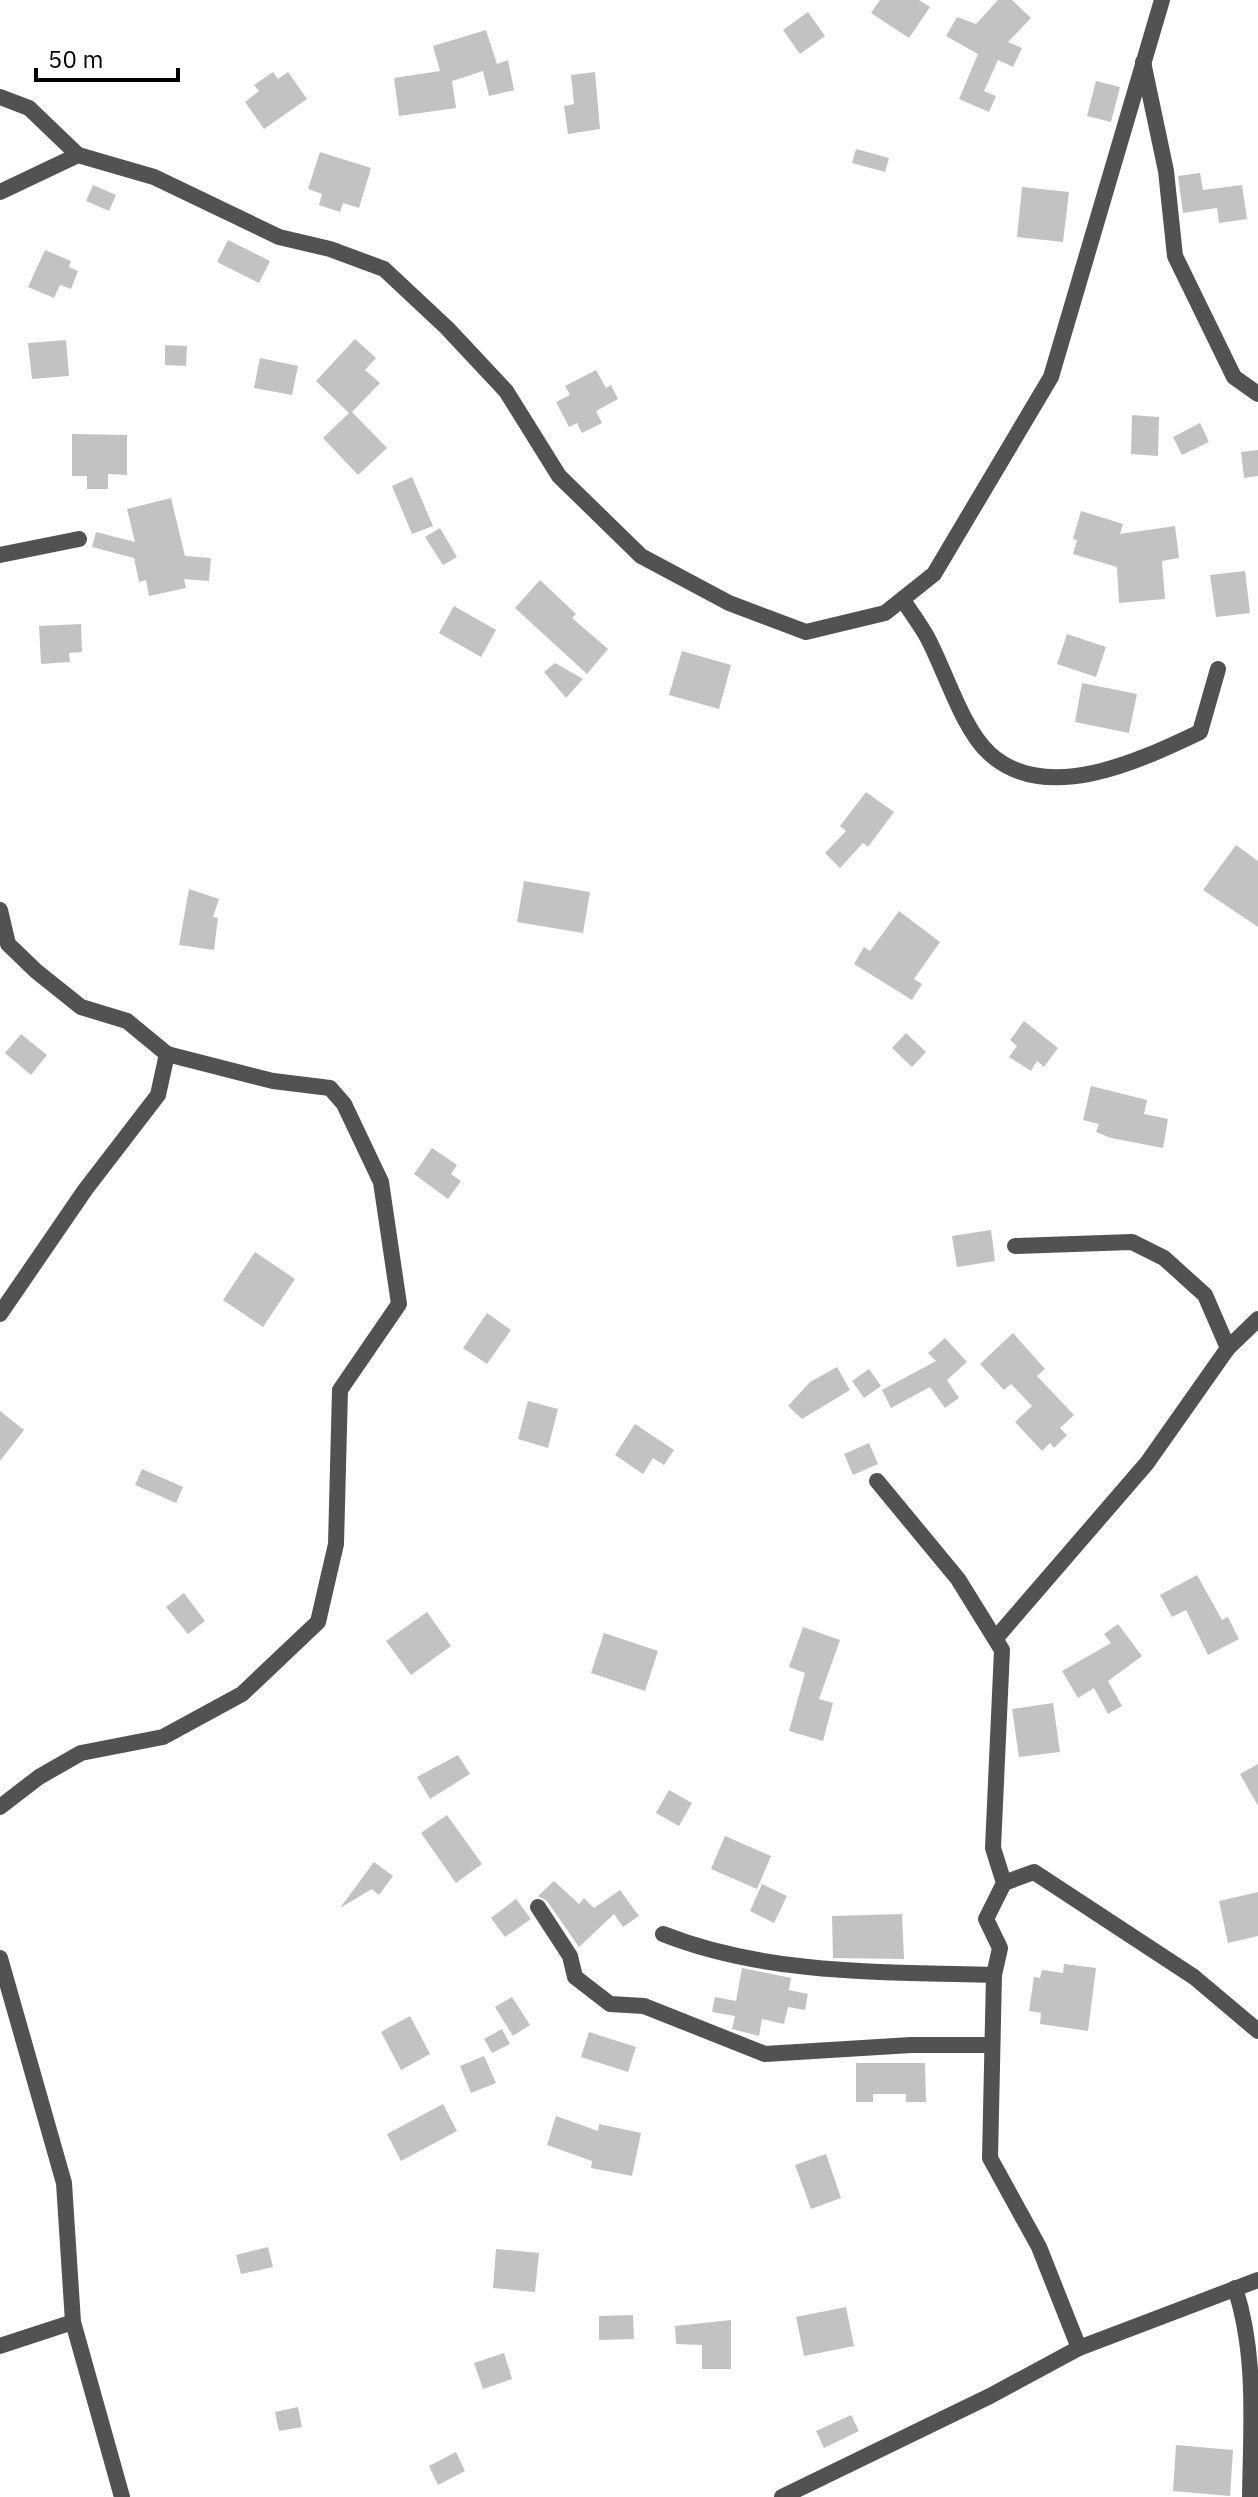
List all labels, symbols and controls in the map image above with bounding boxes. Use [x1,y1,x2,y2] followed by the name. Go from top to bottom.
[36,32,178,82] scale bar
[48,43,103,75] text: 50 m

